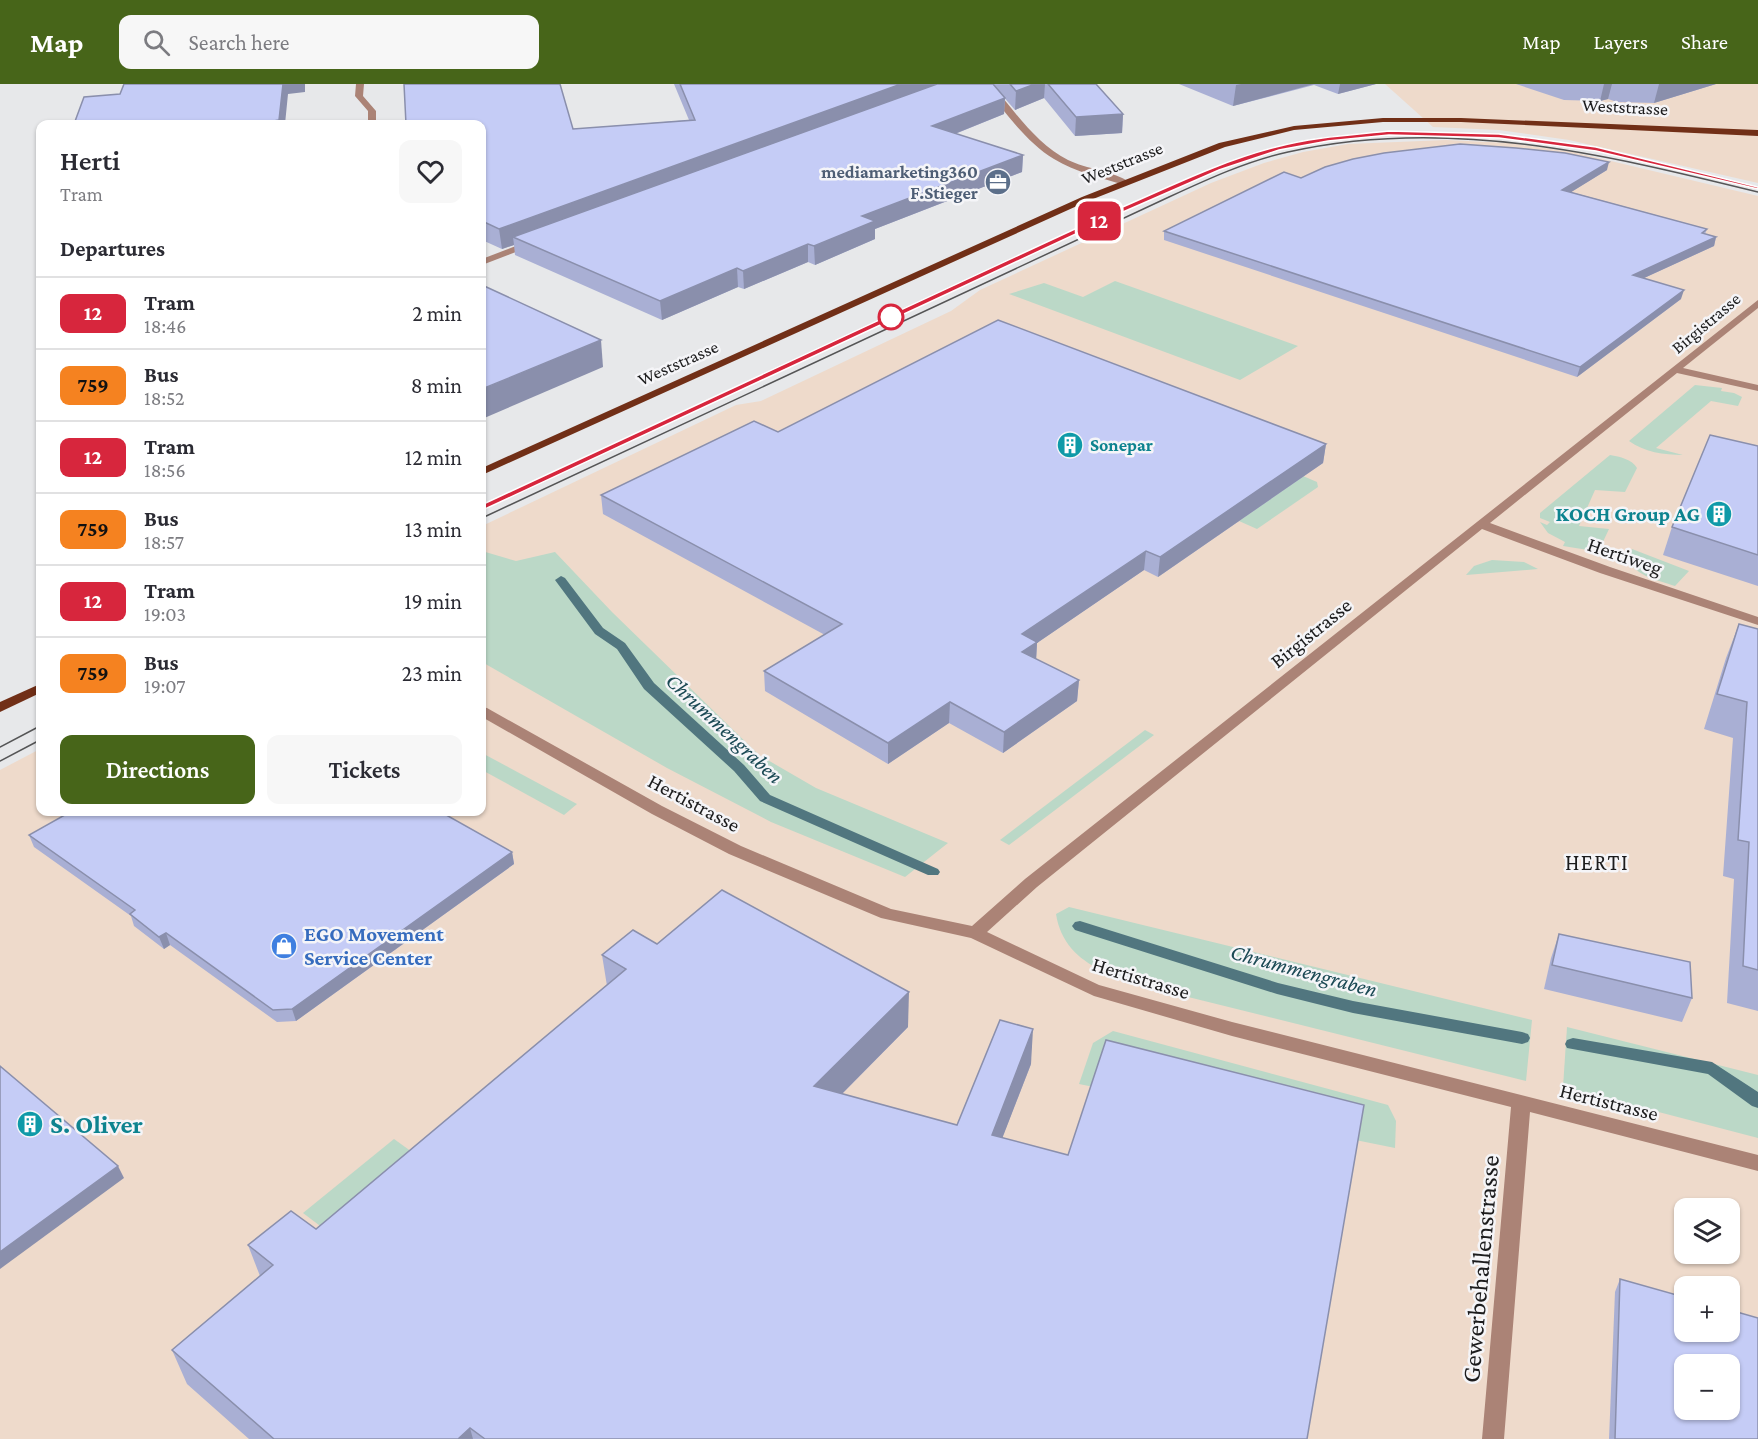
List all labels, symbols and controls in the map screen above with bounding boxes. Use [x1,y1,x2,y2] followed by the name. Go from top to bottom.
[119,15,539,69] search box
[140,26,173,59] icon: search
[30,27,83,58] text: Map
[188,30,289,55] text: Search here
[1522,30,1561,54] text: Map
[1594,30,1648,54] text: Layers
[1681,30,1728,54] text: Share
[1582,95,1669,119] street label: Weststrasse
[1078,138,1166,188] street label: Weststrasse
[399,140,462,203] button: heart
[60,145,120,176] text: Herti
[821,162,978,203] place label: mediamarketing360 F.Stieger
[983,167,1013,197] office icon: mediamarketing360 F.Stieger
[60,183,103,205] text: Tram
[1072,202,1126,240] line badge: 12
[1090,209,1108,233] text: 12
[60,236,165,261] text: Departures
[1668,288,1744,357] street label: Birgistrasse
[144,290,195,315] text: Tram
[84,301,102,325] text: 12
[412,301,462,326] text: 2 min
[878,304,904,330] unlabelled marker
[144,315,186,337] text: 18:46
[635,336,721,390] street label: Weststrasse
[144,362,178,387] text: Bus
[77,373,109,397] text: 759
[411,373,462,398] text: 8 min
[144,387,184,409] text: 18:52
[1055,430,1085,460] building icon: Sonepar
[144,434,195,459] text: Tram
[1090,435,1153,455] place label: Sonepar
[84,445,102,469] text: 12
[405,445,462,470] text: 12 min
[144,459,186,481] text: 18:56
[1704,499,1734,529] building icon: KOCH Group AG
[1556,502,1700,526] place label: KOCH Group AG
[144,506,178,531] text: Bus
[77,517,109,541] text: 759
[405,517,462,542] text: 13 min
[144,531,184,553] text: 18:57
[1584,532,1666,580] street label: Hertiweg
[144,578,195,603] text: Tram
[84,589,102,613] text: 12
[404,589,462,614] text: 19 min
[1266,593,1356,673] street label: Birgistrasse
[144,603,186,625] text: 19:03
[144,650,178,675] text: Bus
[77,661,109,685] text: 759
[402,661,462,686] text: 23 min
[661,668,788,789] water label: Chrummengraben
[144,675,185,697] text: 19:07
[60,735,255,804] button: Directions
[267,735,462,804] button: Tickets
[644,769,744,837] street label: Hertistrasse
[1565,850,1629,875] district label: HERTI
[304,922,444,970] place label: EGO Movement Service Center
[269,931,299,961] shop icon: EGO Movement Service Center
[1228,939,1380,1002] water label: Chrummengraben
[1089,952,1193,1004] street label: Hertistrasse
[1557,1078,1661,1126] street label: Hertistrasse
[15,1109,45,1139] building icon: S. Oliver
[50,1110,144,1139] place label: S. Oliver
[1456,1154,1505,1384] street label: Gewerbehallenstrasse
[1674,1198,1740,1420] map controls
[1674,1198,1740,1264] button: layers
[1674,1276,1740,1342] button: +
[1674,1354,1740,1420] button: −

